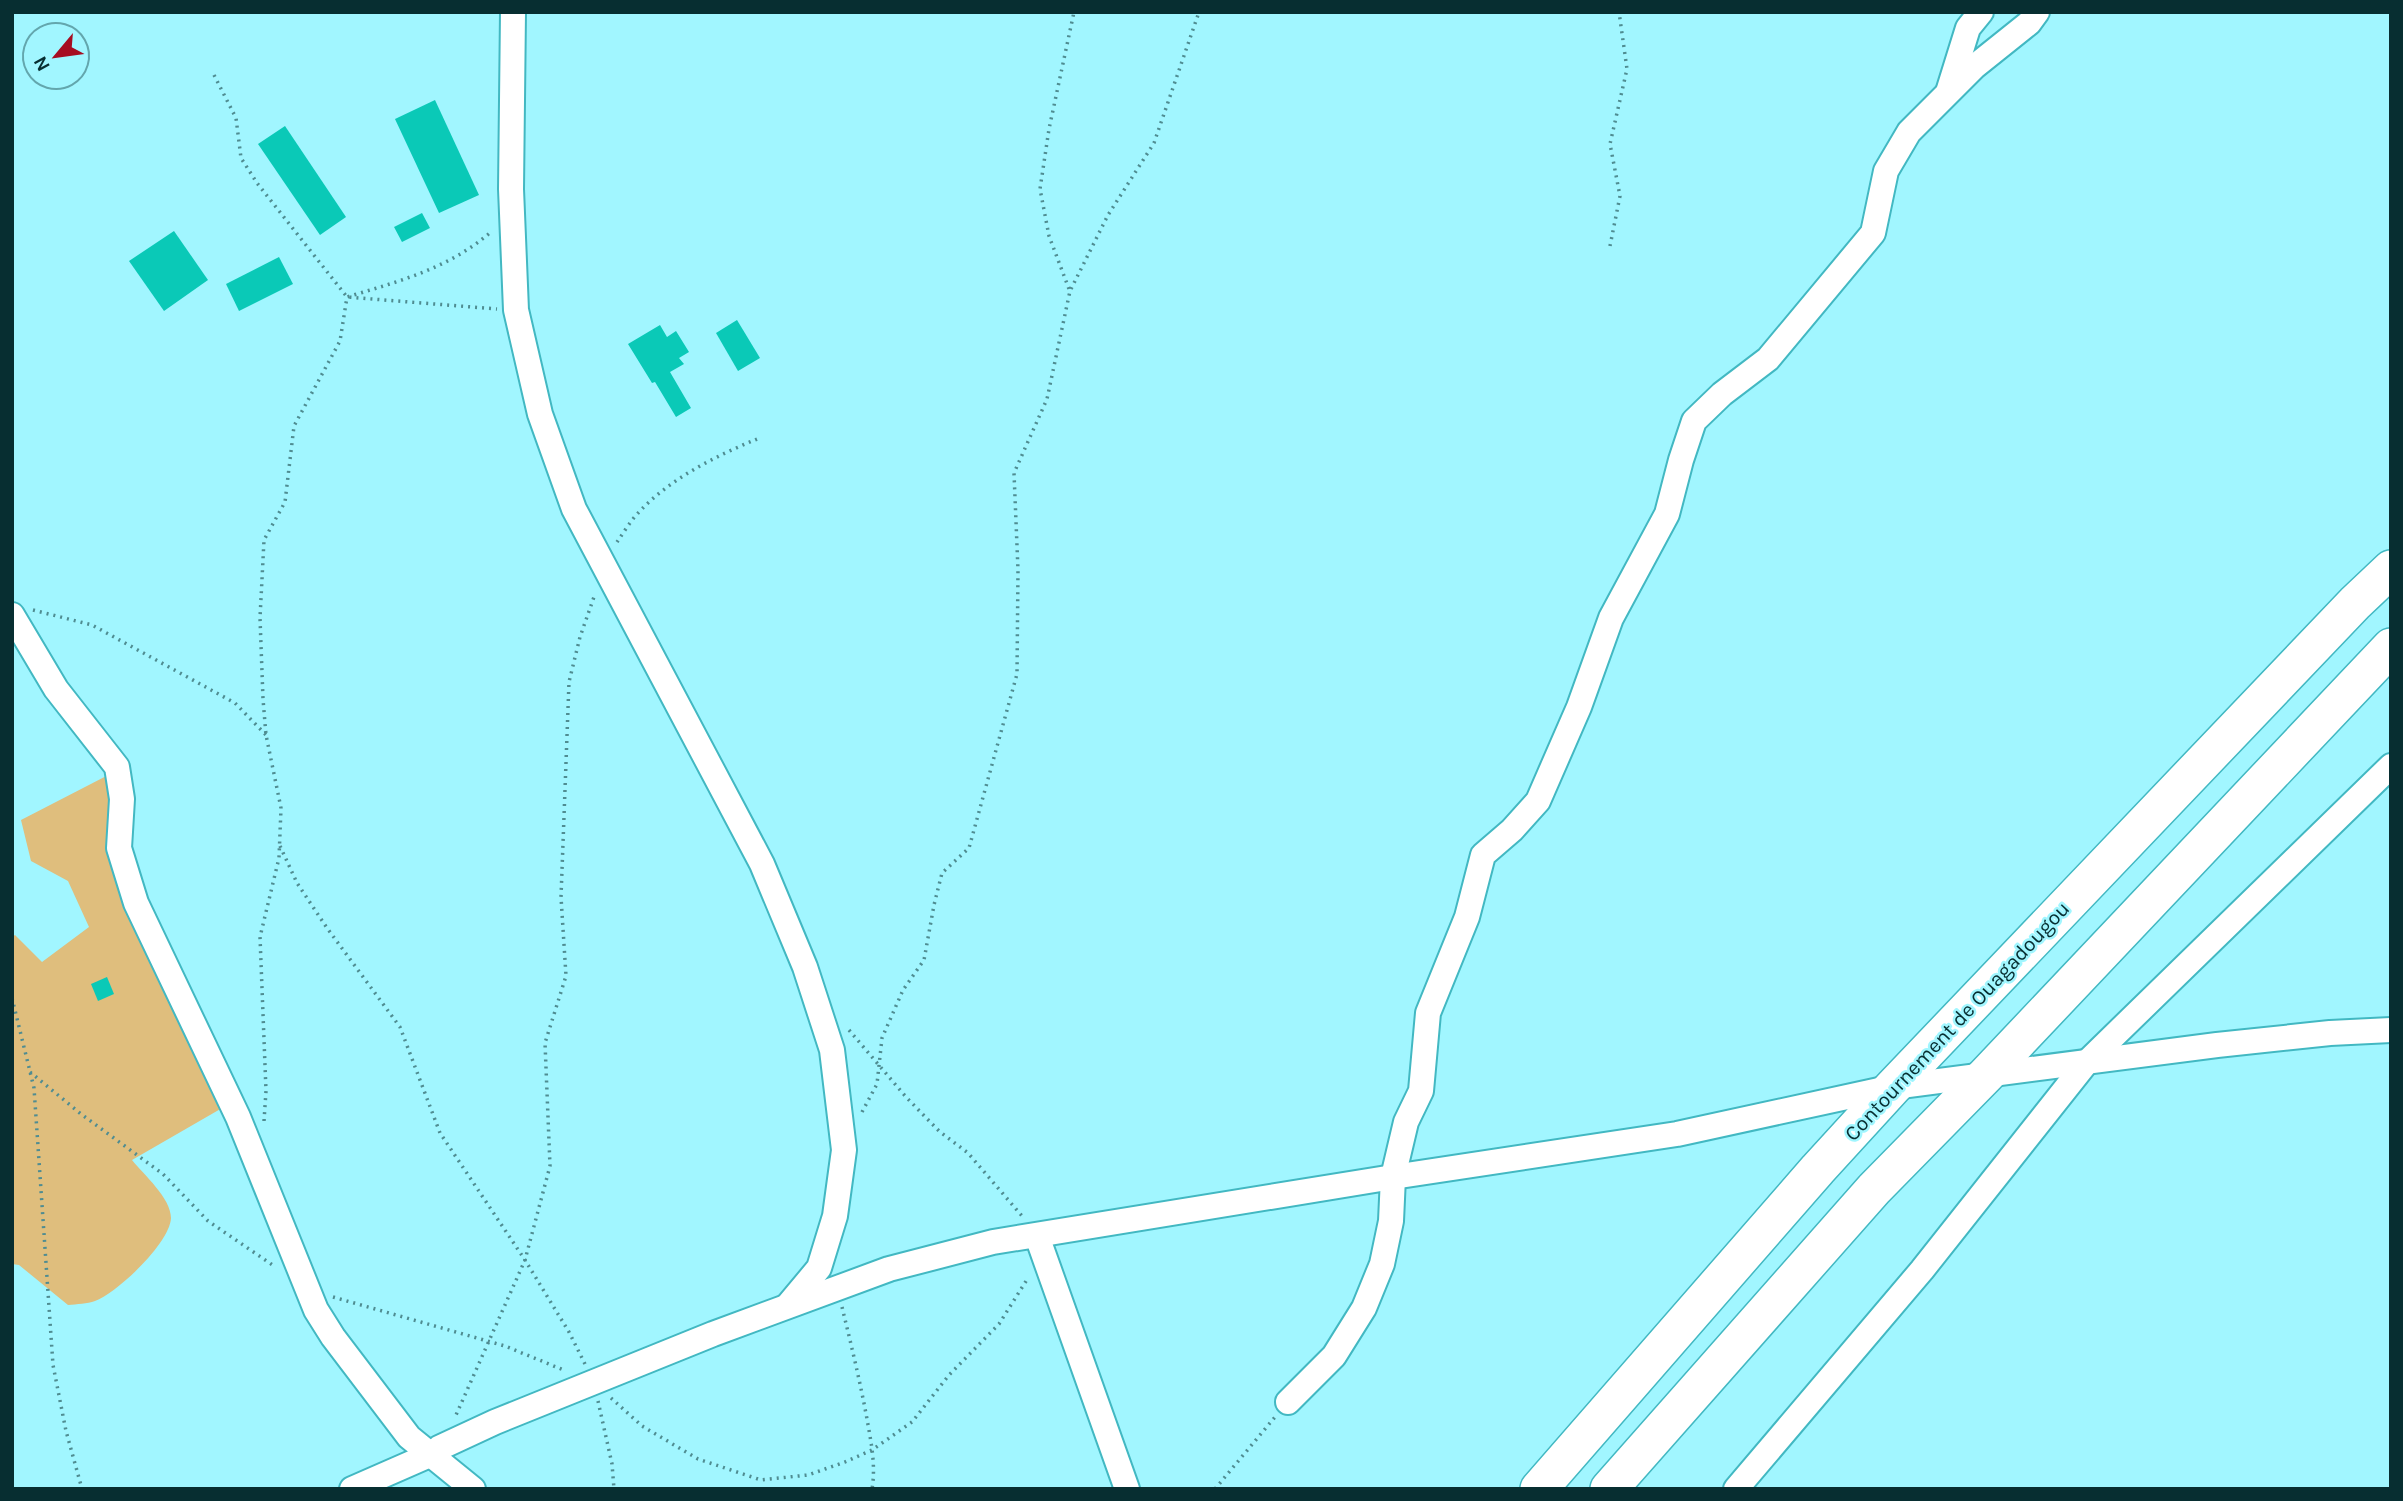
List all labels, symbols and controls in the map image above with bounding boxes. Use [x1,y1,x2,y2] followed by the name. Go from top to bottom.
[21,21,91,91] north arrow
[29,52,55,75] text: N
[1840,896,2074,1146] street label: Contournement de Ouagadougou

